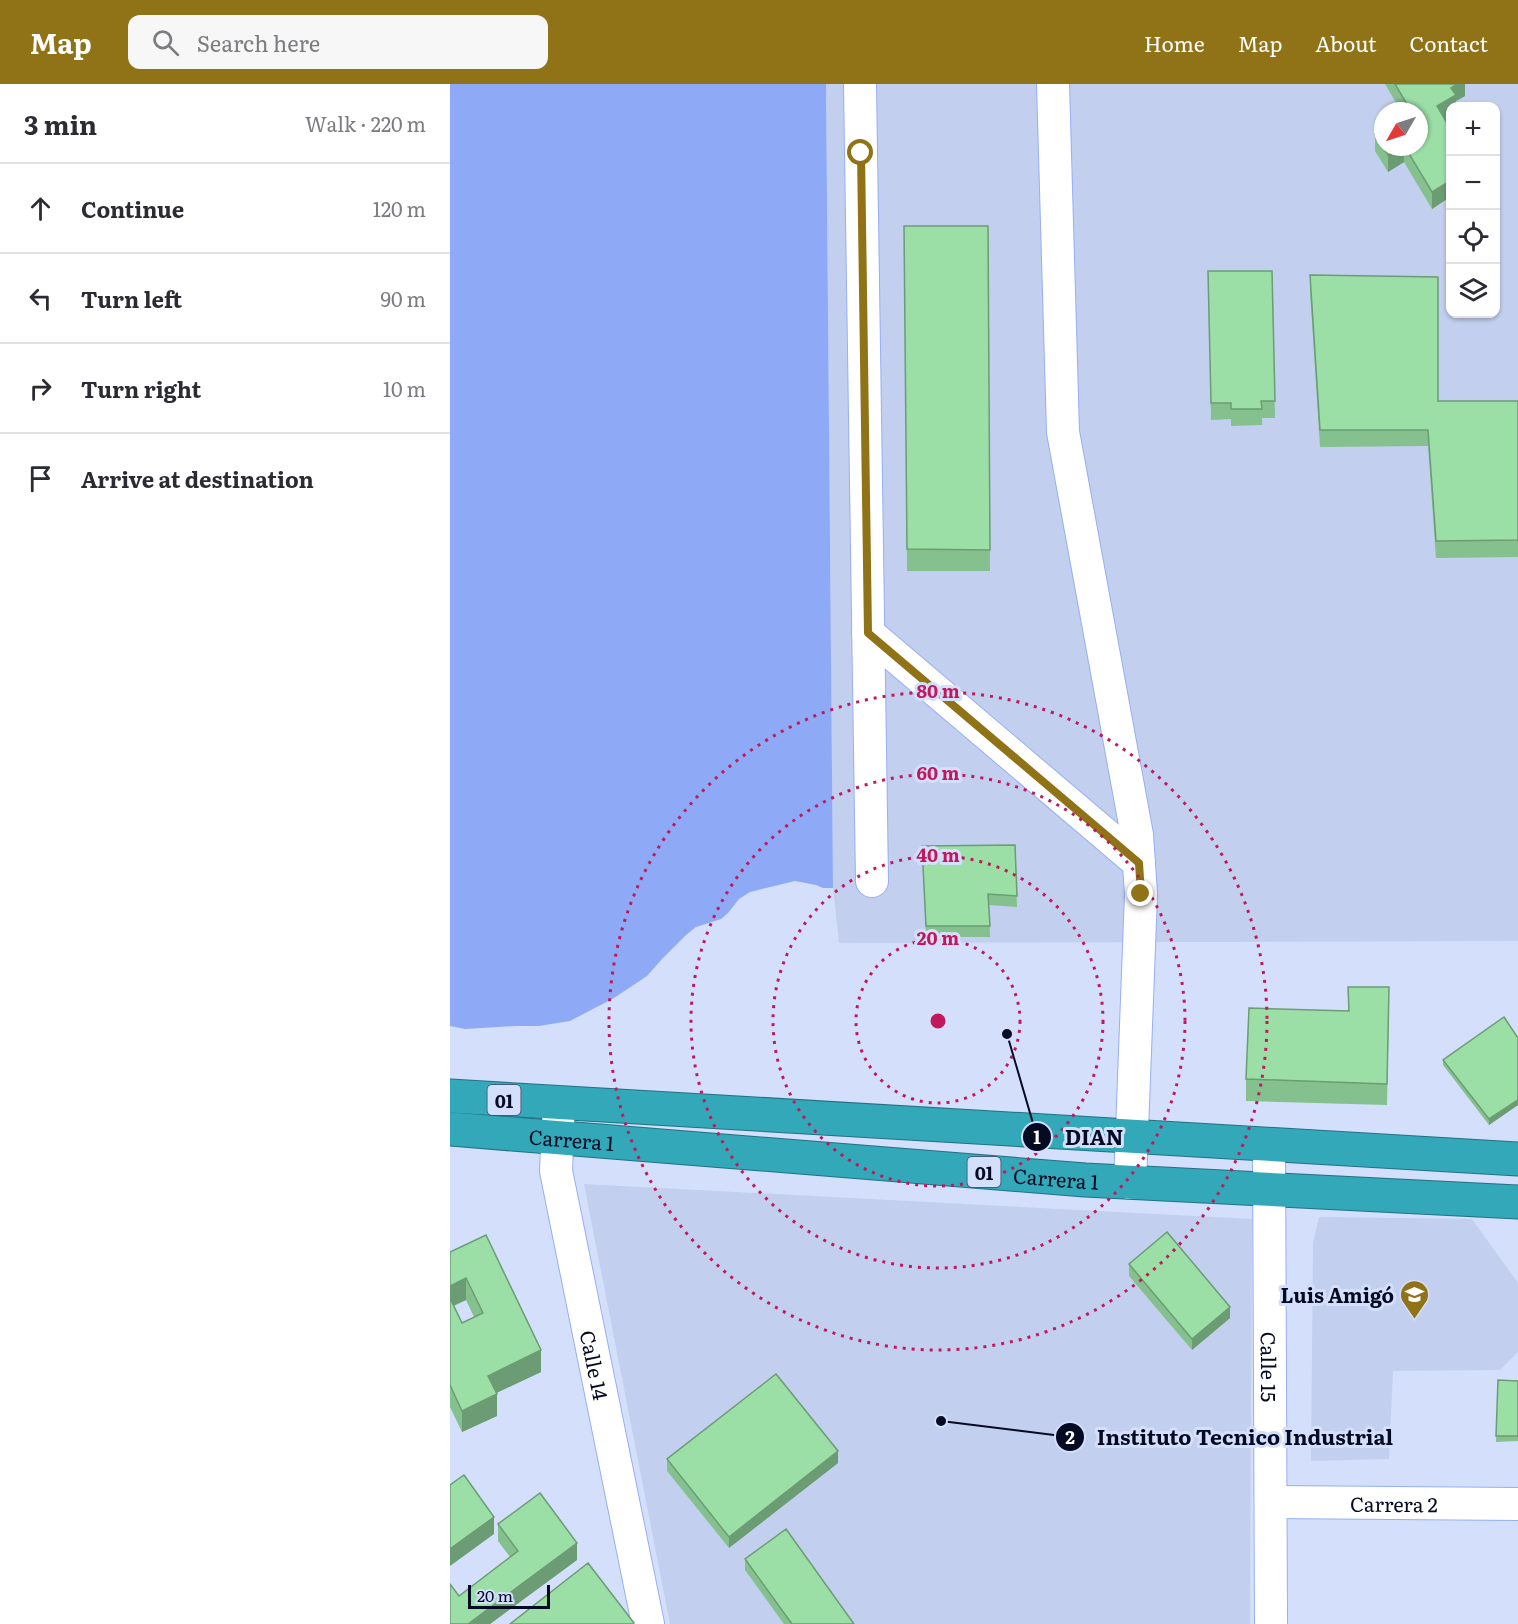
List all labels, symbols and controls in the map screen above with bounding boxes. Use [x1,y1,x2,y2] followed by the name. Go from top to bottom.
[128,15,548,69] search box
[30,21,92,63] text: Map
[149,26,182,59] icon: search
[197,26,320,59] text: Search here
[1144,27,1205,58] text: Home
[1238,27,1282,58] text: Map
[1315,27,1377,58] text: About
[1410,27,1488,58] text: Contact
[1374,102,1428,156] north arrow
[1446,102,1500,318] map controls
[1446,102,1500,156] button: +
[24,104,97,143] text: 3 min
[305,108,426,138] text: Walk · 220 m
[847,139,873,165] route start
[1446,156,1500,210] button: −
[24,192,57,225] icon: ahead
[81,192,184,225] text: Continue
[373,193,426,223] text: 120 m
[1446,210,1500,264] button: locate
[1446,264,1500,318] button: layers
[24,282,57,315] icon: left
[81,282,182,315] text: Turn left
[381,283,426,313] text: 90 m
[24,372,57,405] icon: right
[81,372,201,405] text: Turn right
[383,373,426,403] text: 10 m
[24,462,57,495] icon: arrive
[81,462,314,495] text: Arrive at destination
[916,677,960,704] text: 80 m
[916,759,960,786] text: 60 m
[916,841,960,868] text: 40 m
[1127,880,1153,906] route end
[917,924,959,951] text: 20 m
[928,1011,948,1031] centre of rings
[488,1085,520,1115] road number: 01
[1022,1118,1135,1157] callout: DIAN
[528,1120,616,1157] street label: Carrera 1
[1065,1120,1123,1151] text: DIAN
[1033,1123,1041,1150] text: 1
[968,1157,1000,1187] road number: 01
[1012,1159,1100,1196] street label: Carrera 1
[1399,1278,1431,1320] school or university icon: Luis Amigó
[1281,1279,1394,1309] place label: Luis Amigó
[574,1327,617,1403] street label: Calle 14
[1255,1332,1285,1402] street label: Calle 15
[1055,1418,1406,1457] callout: Instituto Tecnico Industrial
[1097,1420,1394,1451] text: Instituto Tecnico Industrial
[1065,1423,1075,1450] text: 2
[1350,1488,1438,1518] street label: Carrera 2
[468,1582,550,1610] scale bar
[477,1583,513,1607] text: 20 m

